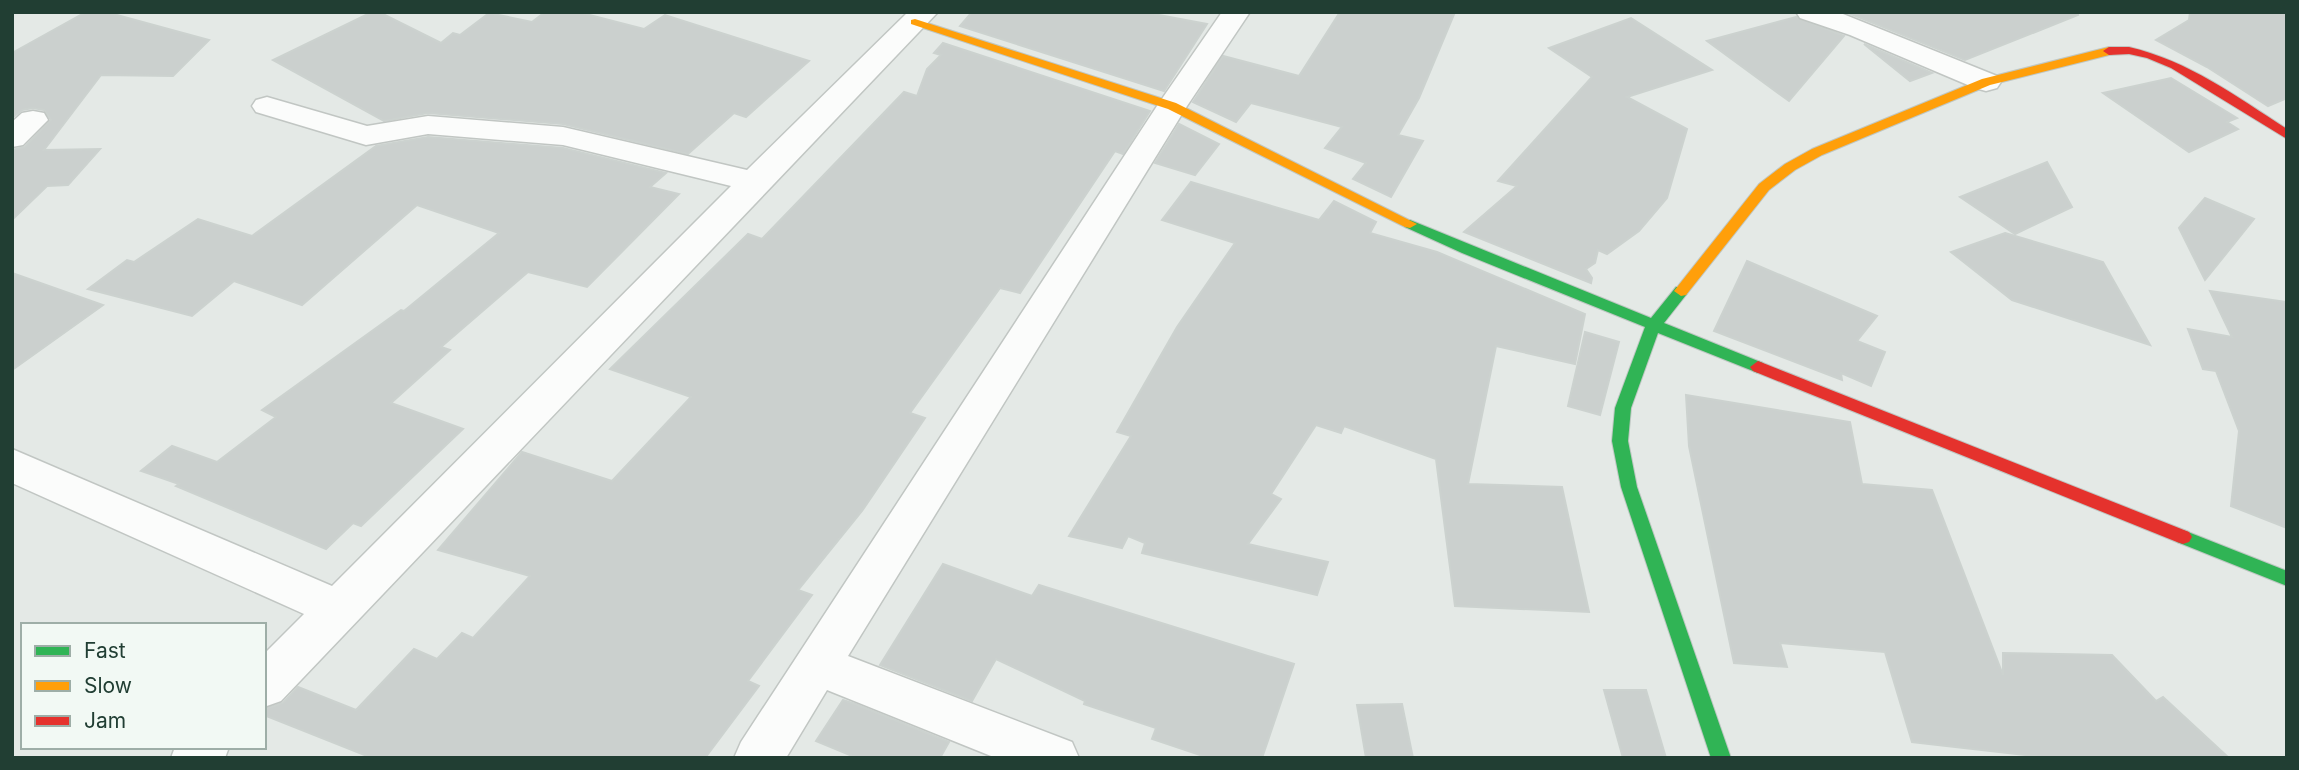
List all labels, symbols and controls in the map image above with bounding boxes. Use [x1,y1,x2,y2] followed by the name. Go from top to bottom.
[21,623,266,749] legend
[84,638,126,663] text: Fast
[84,673,132,698] text: Slow
[84,708,126,733] text: Jam

